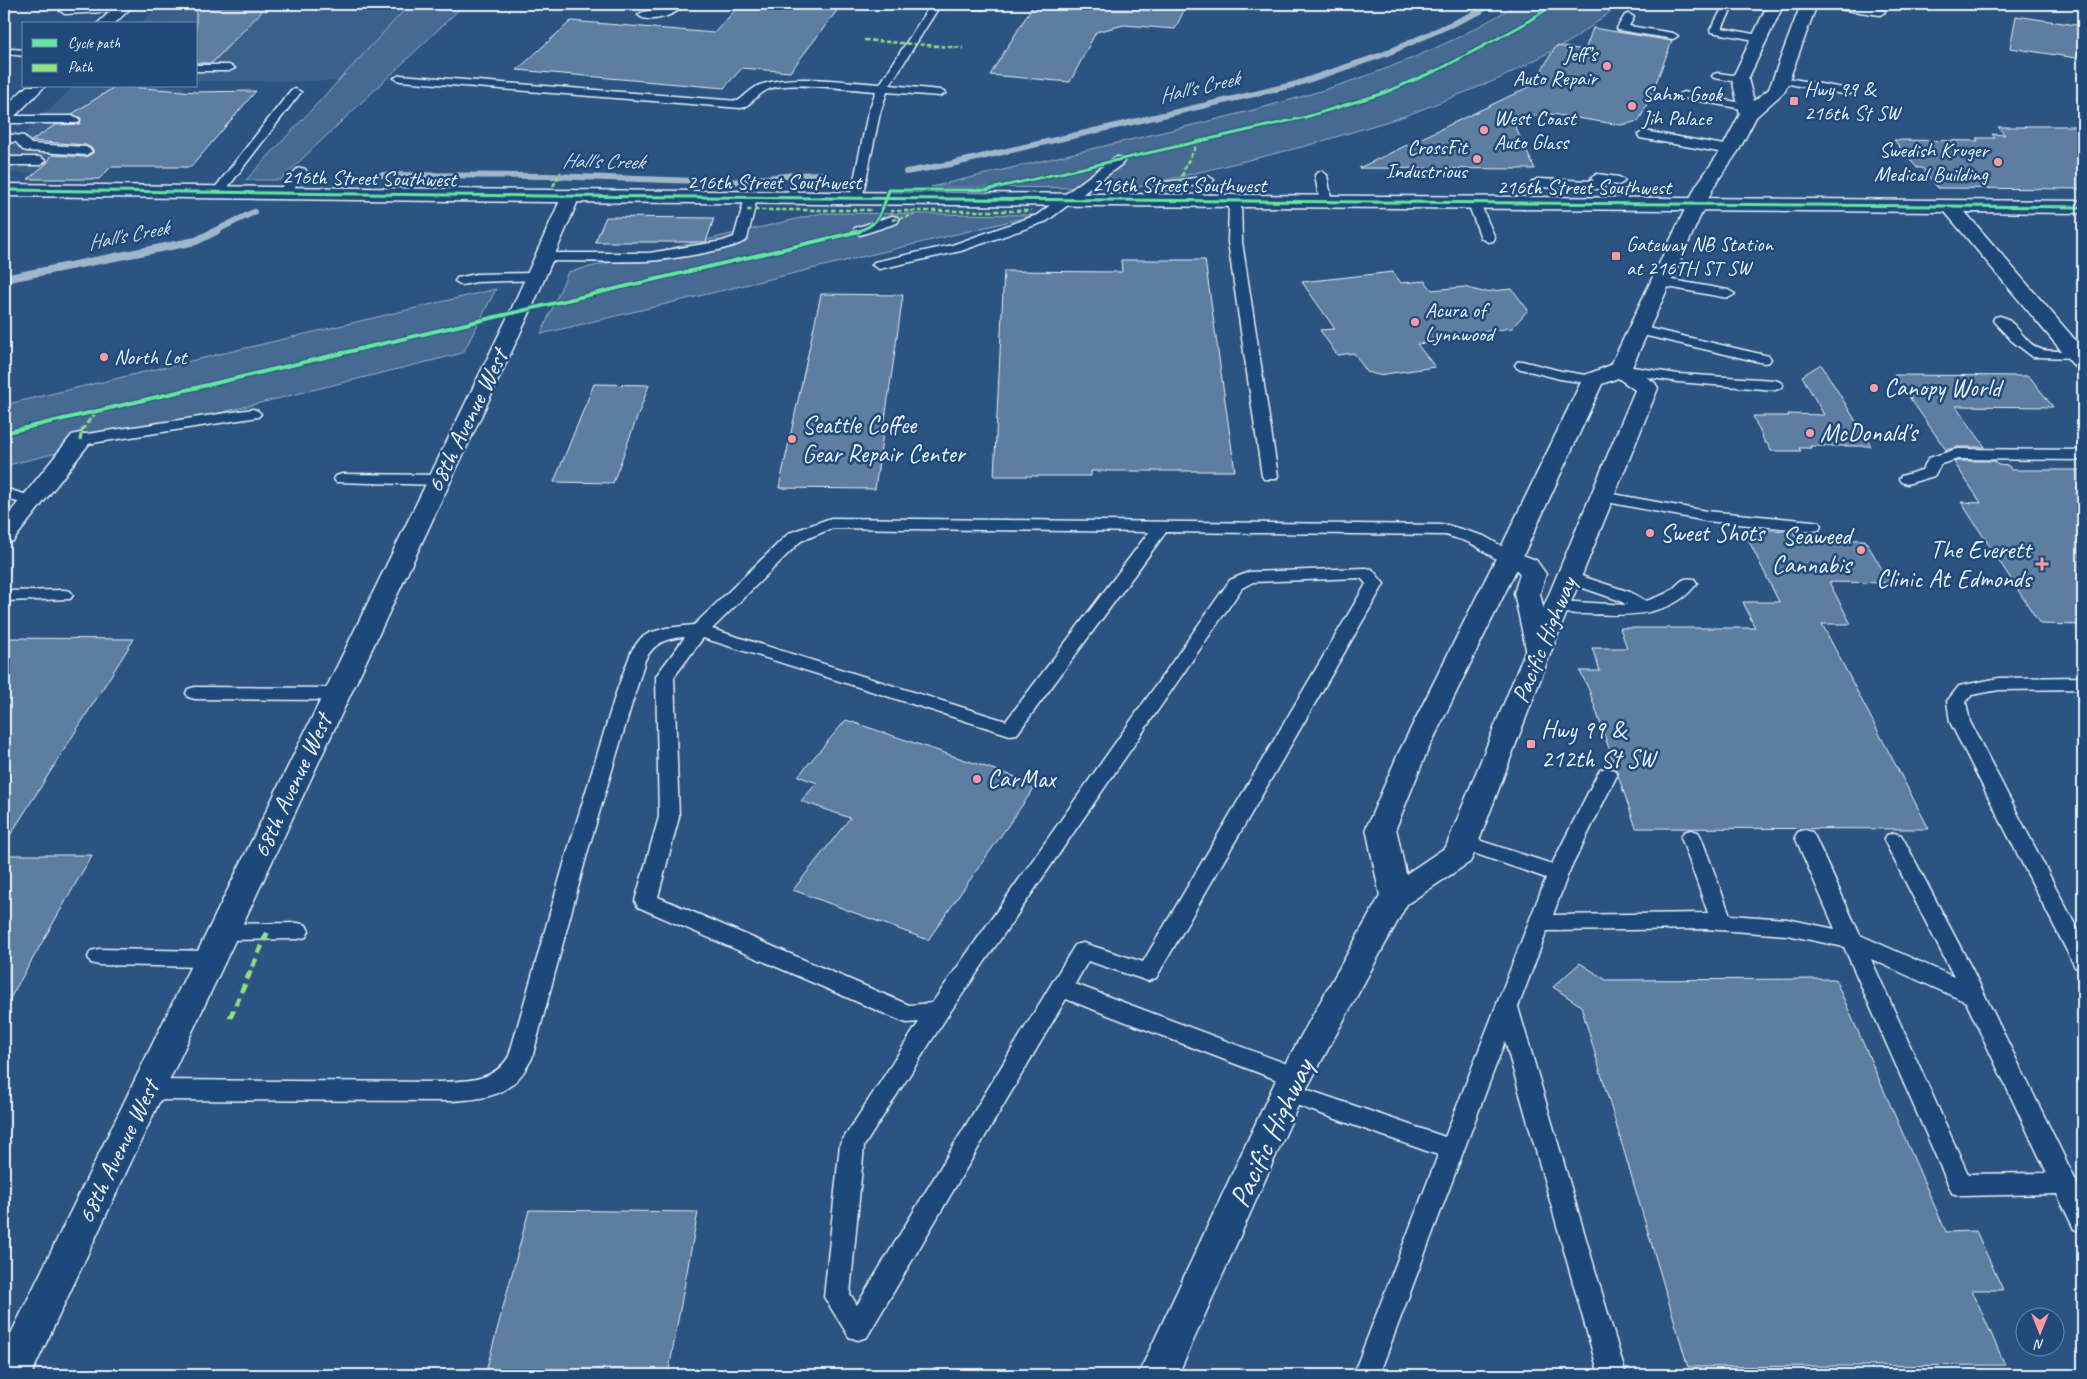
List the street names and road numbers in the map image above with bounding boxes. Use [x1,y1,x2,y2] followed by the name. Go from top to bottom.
[282,163,458,193] street label: 216th Street Southwest
[687,169,863,195] street label: 216th Street Southwest
[1092,172,1268,198] street label: 216th Street Southwest
[1497,174,1673,200] street label: 216th Street Southwest
[419,341,517,498] street label: 68th Avenue West
[1504,570,1585,708] street label: Pacific Highway
[245,706,341,863] street label: 68th Avenue West
[1220,1050,1323,1213] street label: Pacific Highway
[70,1072,168,1229] street label: 68th Avenue West

